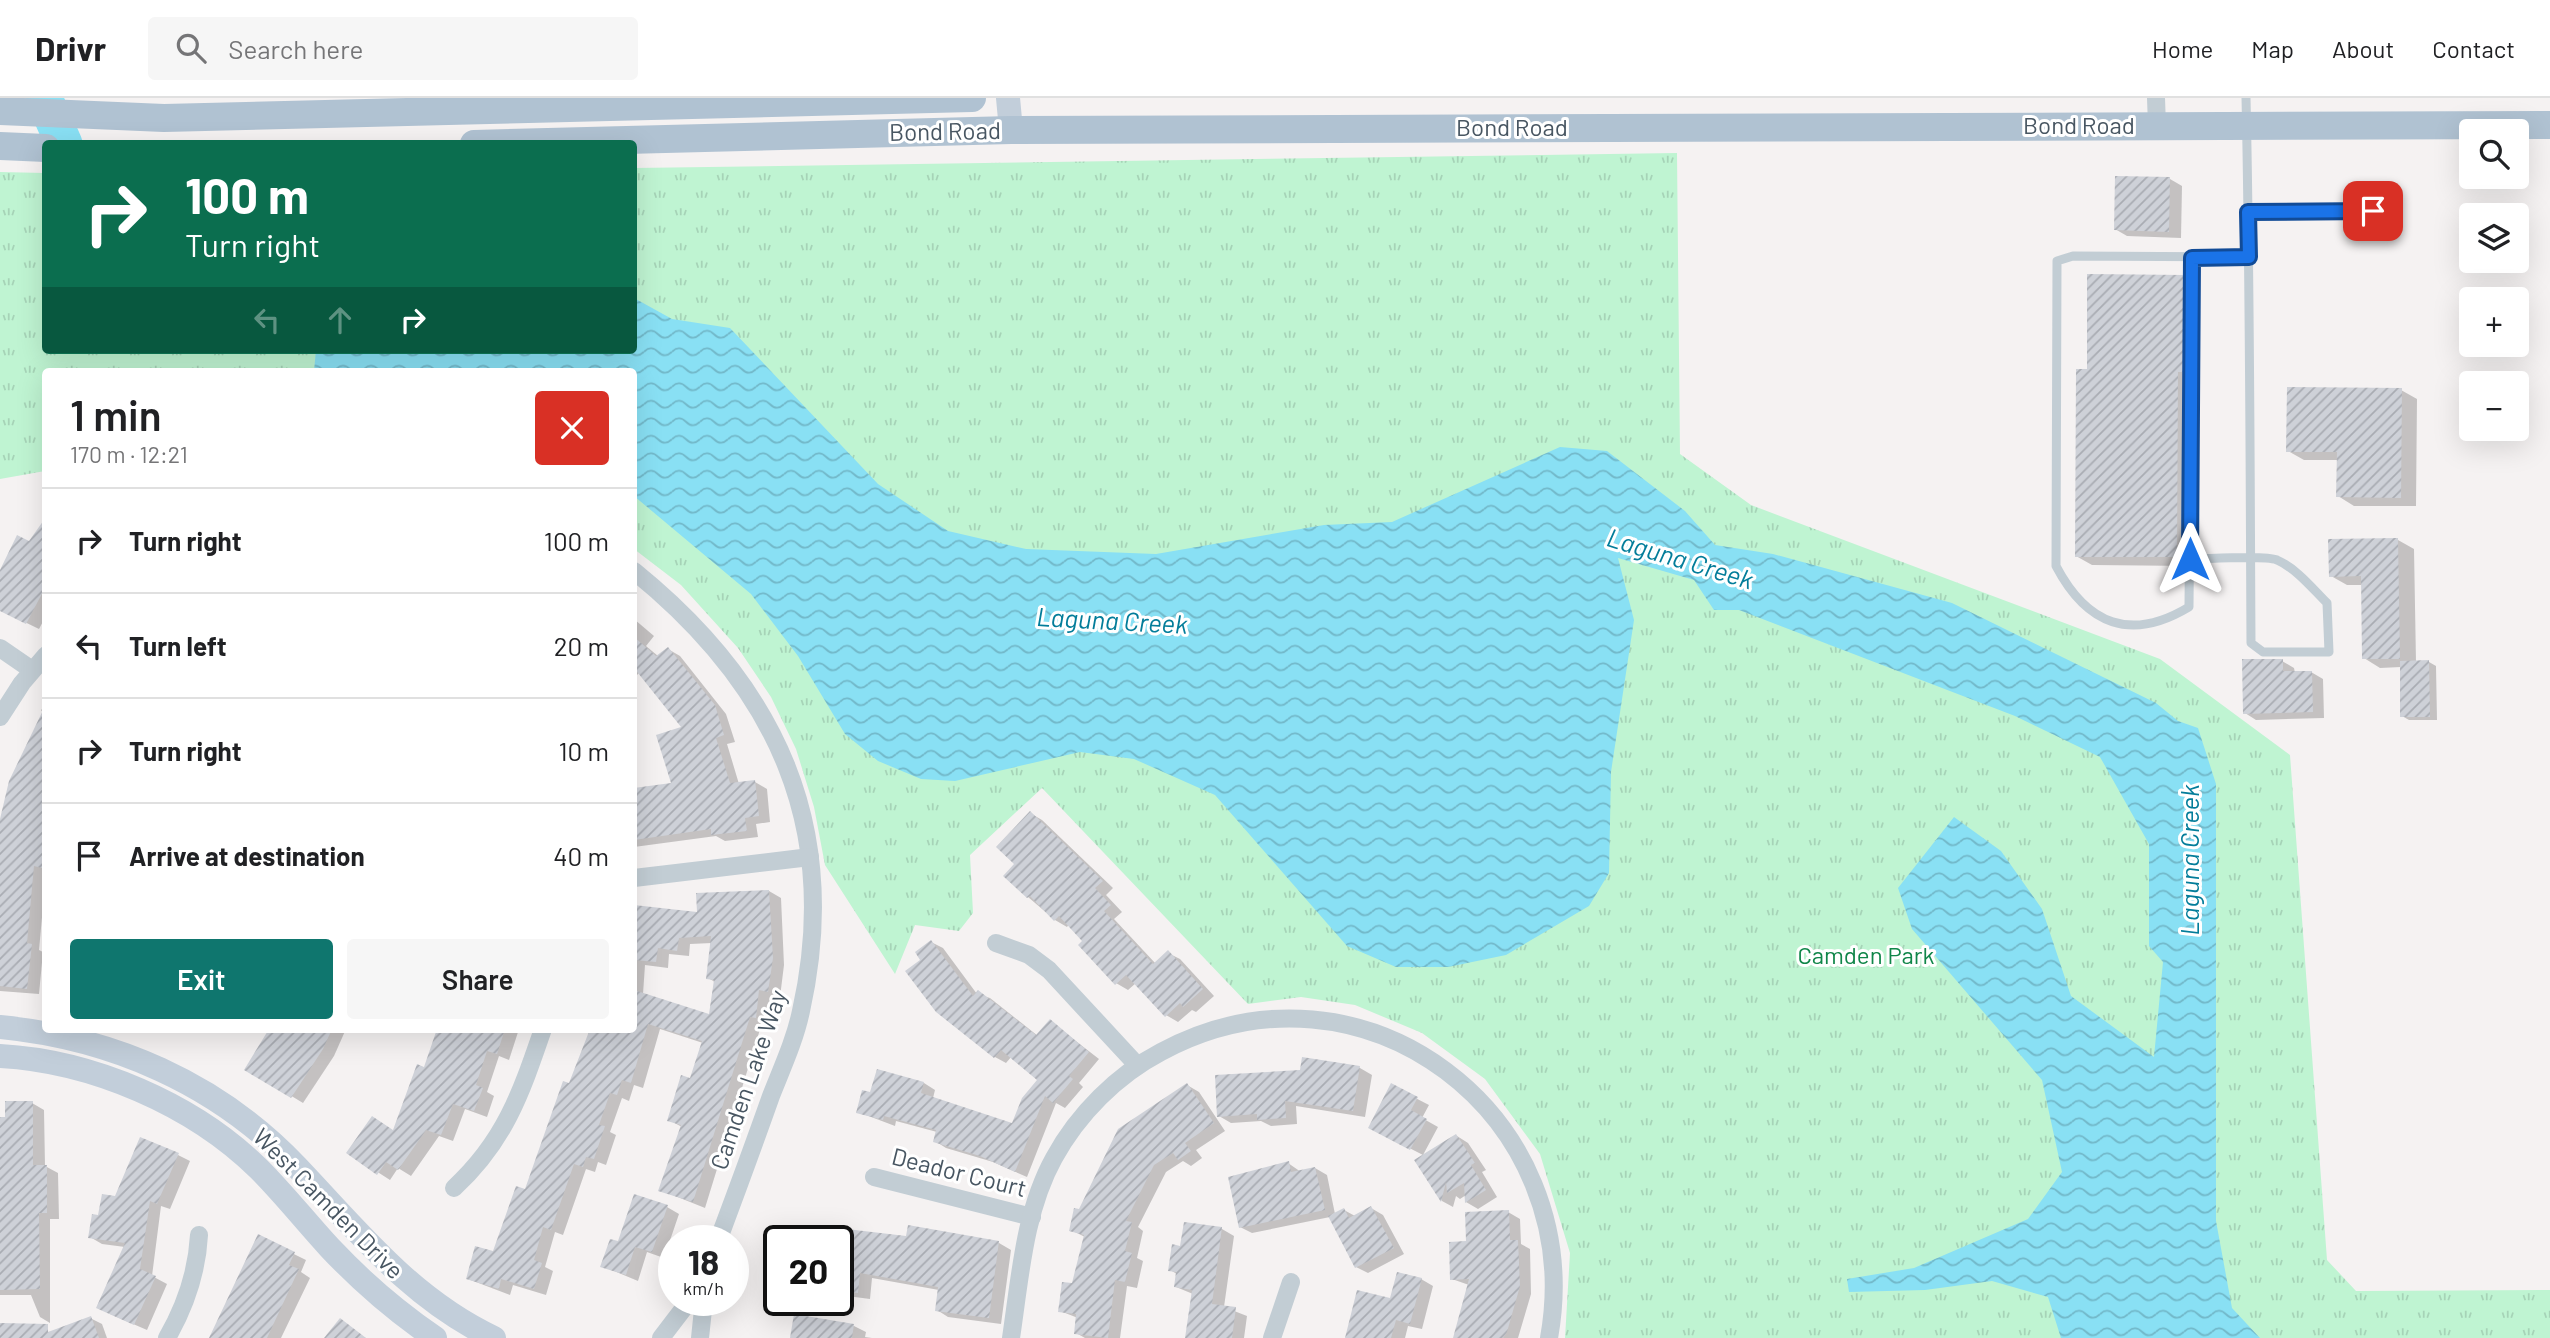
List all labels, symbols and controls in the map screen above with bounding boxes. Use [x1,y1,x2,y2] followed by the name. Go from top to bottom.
[148,17,638,80] search box
[35,28,106,68] text: Drivr
[172,29,210,67] icon: search
[228,33,363,64] text: Search here
[2152,34,2213,63] text: Home
[2251,34,2294,63] text: Map
[2332,34,2394,63] text: About
[2432,34,2515,63] text: Contact
[2023,110,2135,139] street label: Bond Road
[1456,112,1568,141] street label: Bond Road
[889,115,1001,146] street label: Bond Road
[2459,119,2529,441] map controls
[2459,119,2529,189] button: search
[185,165,309,224] text: 100 m
[70,168,161,259] icon: right
[2343,181,2403,241] pin
[2354,192,2392,230] icon: arrive
[2459,203,2529,273] button: layers
[185,225,320,263] text: Turn right
[2459,287,2529,357] button: +
[248,301,286,339] icon: left
[321,301,359,339] icon: ahead
[394,301,432,339] icon: right
[2459,371,2529,441] button: −
[70,389,162,439] text: 1 min
[535,391,609,465] button: close
[70,440,188,468] text: 170 m · 12:21
[1604,521,1758,595] water label: Laguna Creek
[70,522,108,560] icon: right
[2153,522,2227,596] position arrow
[129,525,242,556] text: Turn right
[544,525,609,556] text: 100 m
[1036,600,1189,639] water label: Laguna Creek
[70,627,108,665] icon: left
[129,630,227,661] text: Turn left
[554,630,609,661] text: 20 m
[70,732,108,770] icon: right
[129,735,242,766] text: Turn right
[559,735,609,766] text: 10 m
[2173,784,2204,936] water label: Laguna Creek
[70,837,108,875] icon: arrive
[129,840,365,871] text: Arrive at destination
[553,840,609,871] text: 40 m
[70,939,333,1019] button: Exit
[347,939,609,1019] button: Share
[1797,940,1935,969] park label: Camden Park
[703,986,792,1173] street label: Camden Lake Way
[248,1122,410,1284] street label: West Camden Drive
[889,1141,1030,1202] street label: Deador Court
[763,1225,854,1316] speed limit sign: 20
[688,1240,719,1282] text: 18
[683,1277,724,1299] text: km/h

